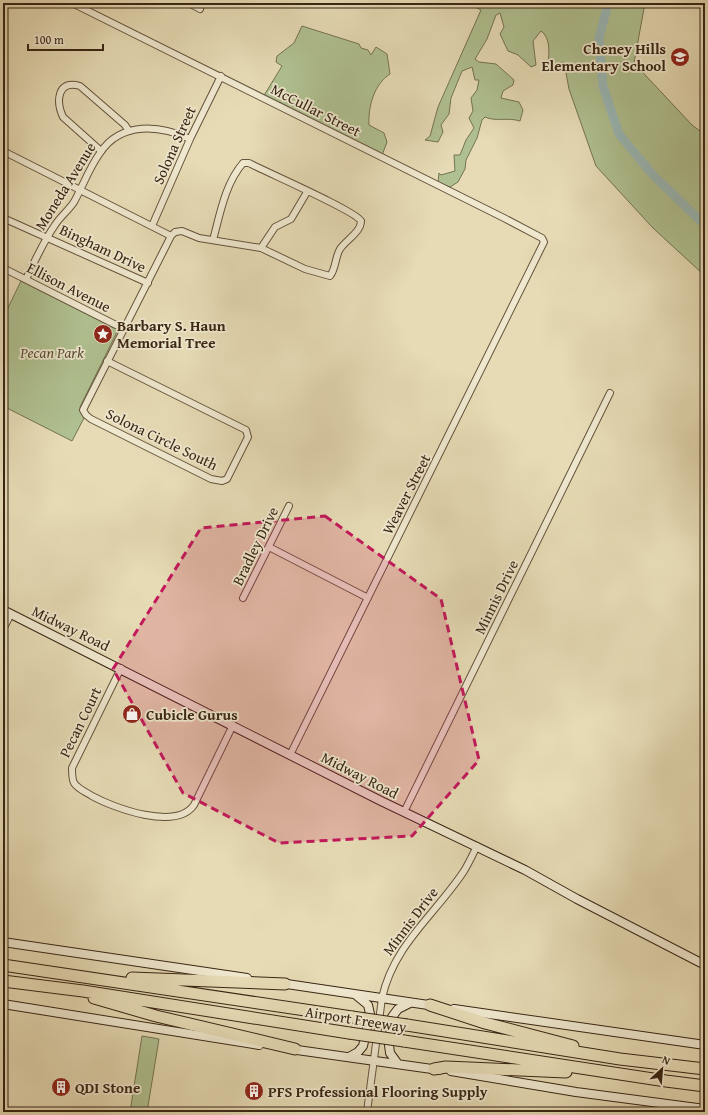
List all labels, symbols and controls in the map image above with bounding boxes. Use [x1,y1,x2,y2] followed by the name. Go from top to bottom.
[28,26,103,52] scale bar
[34,31,64,48] text: 100 m
[542,38,666,76] place label: Cheney Hills Elementary School
[669,46,691,68] school or university icon: Cheney Hills Elementary School
[267,78,365,142] street label: McCullar Street
[147,102,201,187] street label: Solona Street
[30,138,100,234] street label: Moneda Avenue
[56,219,150,277] street label: Bingham Drive
[23,257,115,317] street label: Ellison Avenue
[117,315,226,353] place label: Barbary S. Haun Memorial Tree
[92,323,114,345] place icon: Barbary S. Haun Memorial Tree
[19,342,84,363] park label: Pecan Park
[103,403,222,475] street label: Solona Circle South
[377,450,436,538] street label: Weaver Street
[227,503,283,589] street label: Bradley Drive
[469,556,523,638] street label: Minnis Drive
[29,600,113,656] street label: Midway Road
[54,683,106,761] street label: Pecan Court
[121,703,143,725] shop icon: Cubicle Gurus
[146,704,238,725] place label: Cubicle Gurus
[318,747,402,803] street label: Midway Road
[377,883,443,959] street label: Minnis Drive
[304,1001,409,1037] street label: Airport Freeway
[642,1049,682,1089] north arrow
[660,1051,674,1069] text: N
[50,1076,72,1098] building icon: QDI Stone
[75,1077,140,1098] place label: QDI Stone
[243,1080,265,1102] building icon: PFS Professional Flooring Supply
[268,1081,488,1102] place label: PFS Professional Flooring Supply

